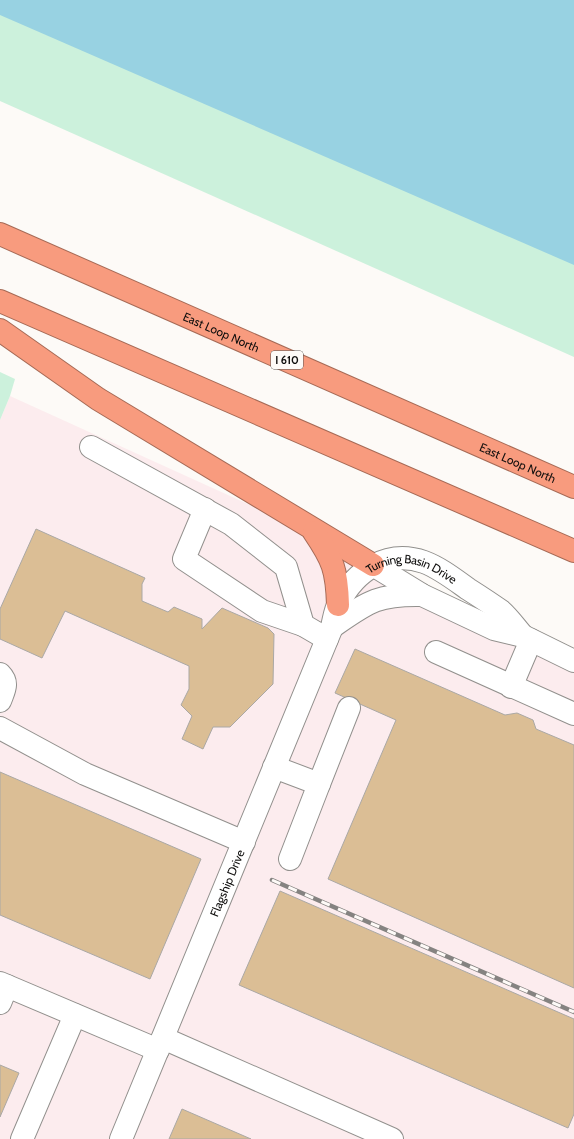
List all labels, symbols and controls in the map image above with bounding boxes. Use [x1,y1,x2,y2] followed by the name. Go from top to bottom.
[181,308,262,355] street label: East Loop North
[271,351,303,369] road number: I 610
[477,439,558,486] street label: East Loop North
[363,551,460,586] street label: Turning Basin Drive
[206,847,247,919] street label: Flagship Drive

